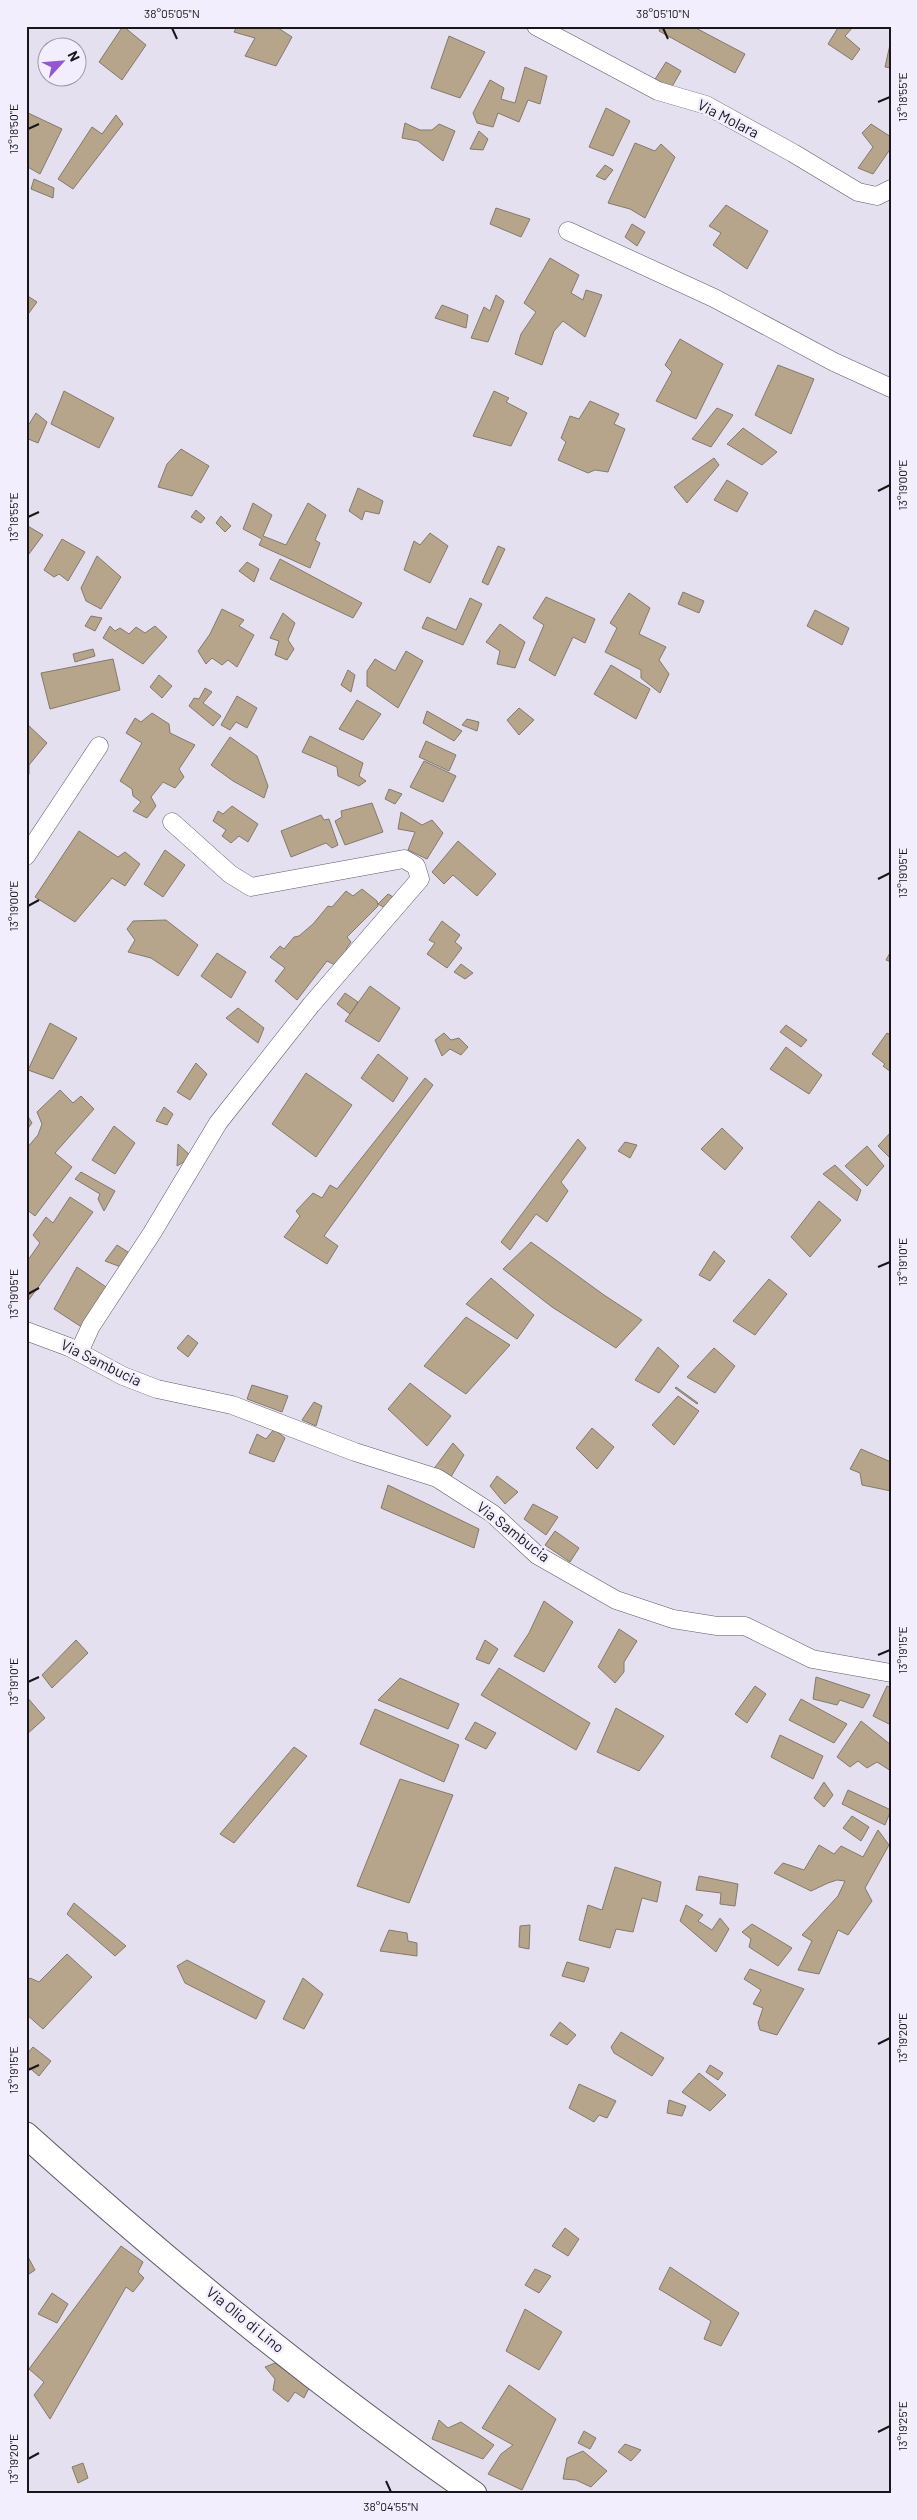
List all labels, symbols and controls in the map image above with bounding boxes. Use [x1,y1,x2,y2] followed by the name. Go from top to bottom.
[144,6,200,20] text: 38°05'05"N
[636,6,690,20] text: 38°05'10"N
[38,38,88,88] north arrow
[64,48,84,64] text: N
[895,72,909,122] text: 13°18'55"E
[695,95,762,141] street label: Via Molara
[6,104,20,154] text: 13°18'50"E
[895,460,909,510] text: 13°19'00"E
[6,492,20,542] text: 13°18'55"E
[895,848,909,898] text: 13°19'05"E
[6,881,20,931] text: 13°19'00"E
[895,1238,909,1286] text: 13°19'10"E
[6,1269,20,1319] text: 13°19'05"E
[58,1335,145,1389] street label: Via Sambucia
[474,1497,554,1565] street label: Via Sambucia
[895,1626,909,1674] text: 13°19'15"E
[6,1658,20,1706] text: 13°19'10"E
[895,2013,909,2063] text: 13°19'20"E
[6,2046,20,2094] text: 13°19'15"E
[203,2282,288,2356] street label: Via Olio di Lino
[895,2401,909,2451] text: 13°19'25"E
[6,2434,20,2484] text: 13°19'20"E
[363,2499,419,2513] text: 38°04'55"N

